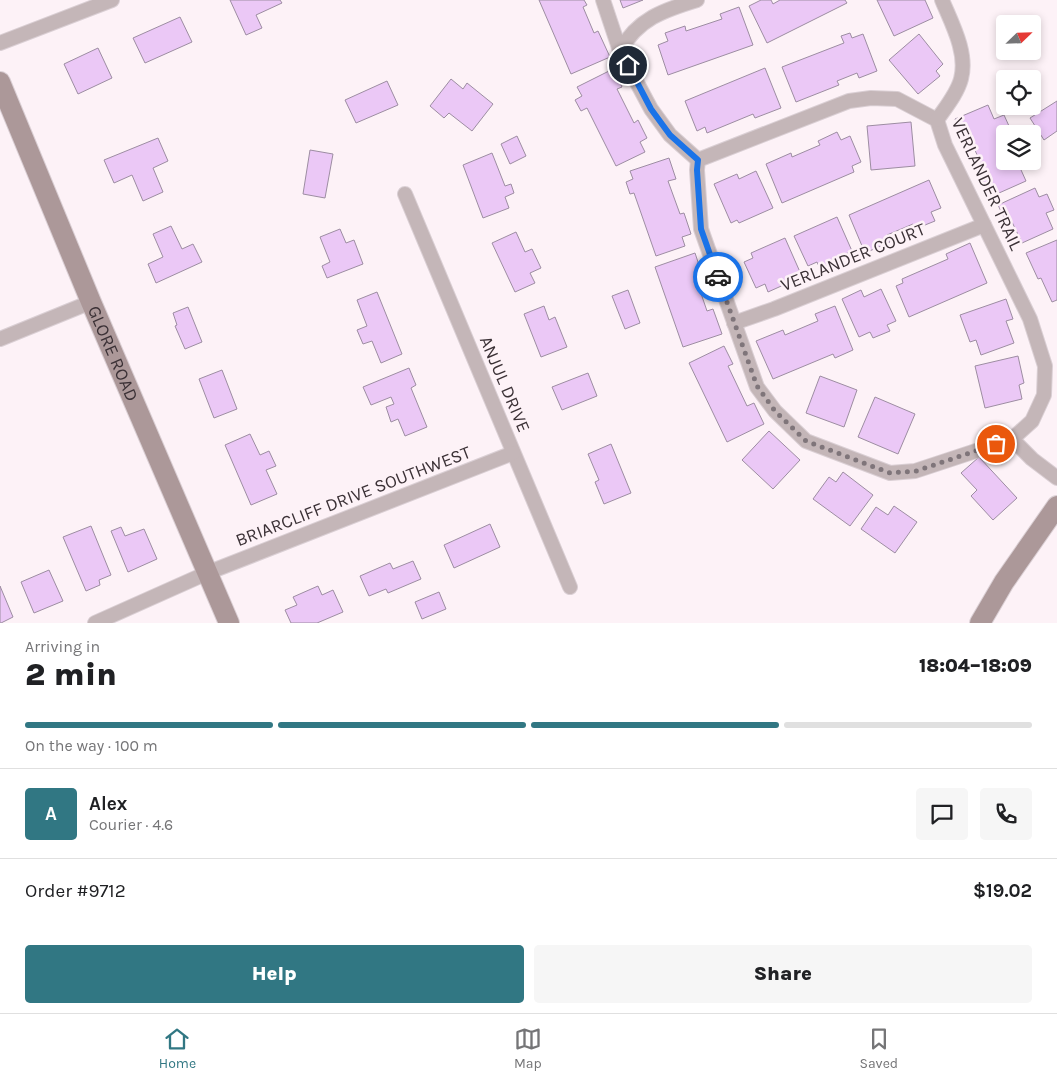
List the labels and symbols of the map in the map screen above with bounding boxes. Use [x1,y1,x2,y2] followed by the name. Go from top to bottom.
[996,15,1041,60] north arrow
[607,44,649,86] pin
[947,114,1028,254] street label: VERLANDER TRAIL
[777,218,929,296] street label: VERLANDER COURT
[693,252,743,302] courier
[83,302,143,405] street label: GLORE ROAD
[475,333,535,435] street label: ANJUL DRIVE
[975,423,1017,465] pin
[232,441,474,551] street label: BRIARCLIFF DRIVE SOUTHWEST

